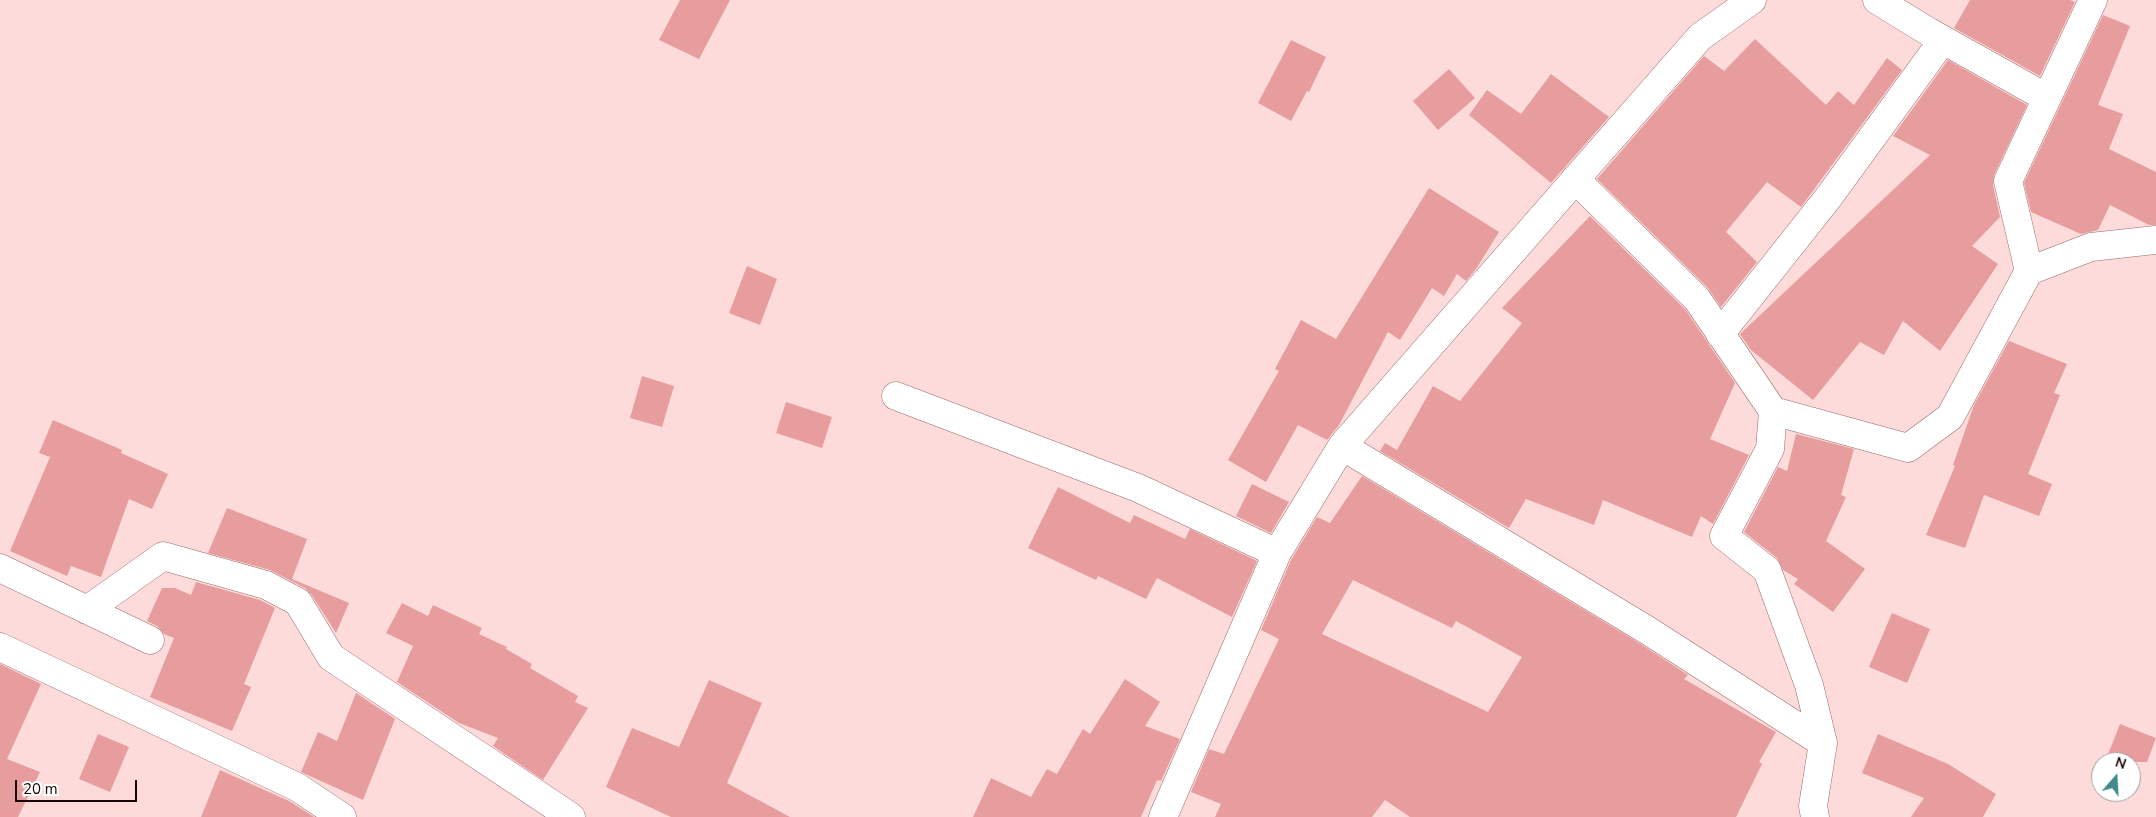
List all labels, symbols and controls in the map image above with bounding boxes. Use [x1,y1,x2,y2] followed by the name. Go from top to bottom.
[2091,752,2141,802] north arrow
[2113,753,2129,774] text: N
[18,770,140,802] scale bar
[23,779,58,799] text: 20 m

